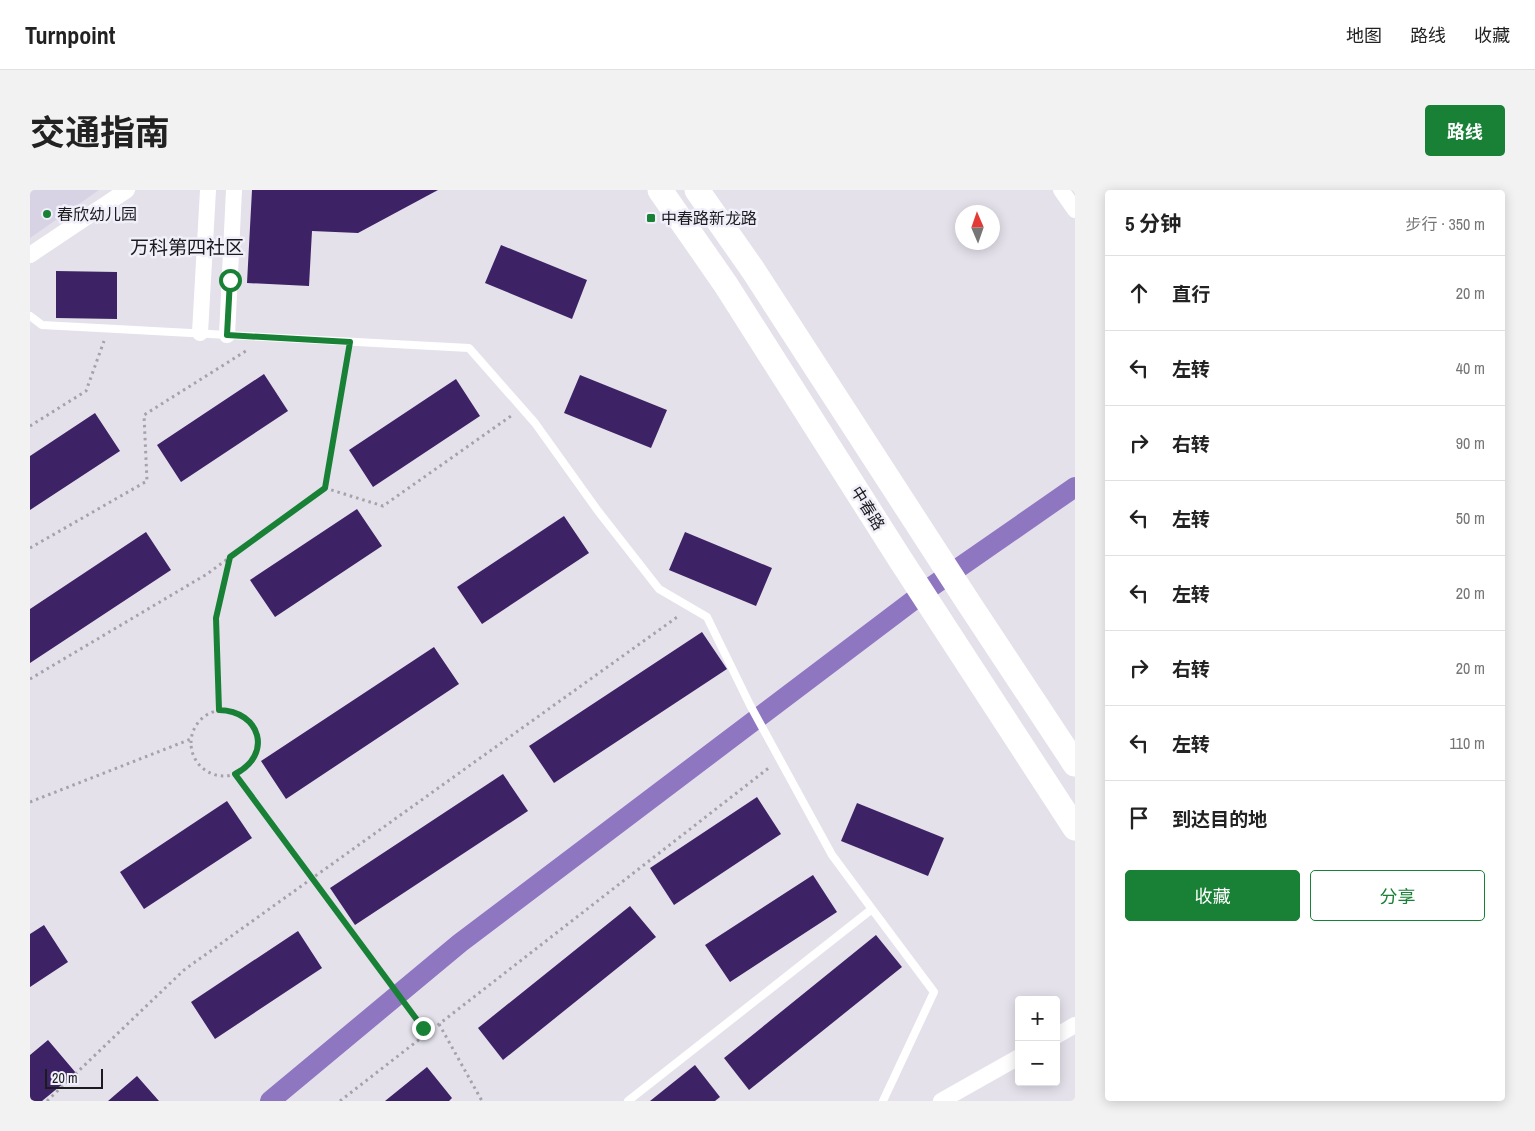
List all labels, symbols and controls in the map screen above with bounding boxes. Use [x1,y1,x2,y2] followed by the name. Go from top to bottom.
[25,19,115,51] text: Turnpoint
[1346,23,1382,48] text: 地图
[1410,23,1446,48] text: 路线
[1474,23,1510,48] text: 收藏
[1425,105,1505,156] button: 路线
[30,109,170,156] text: 交通指南
[57,203,137,225] place label: 春欣幼儿园
[955,205,1000,250] north arrow
[661,207,757,229] place label: 中春路新龙路
[41,208,53,220] marker: 春欣幼儿园
[1125,209,1181,238] text: 5 分钟
[645,212,657,224] marker: 中春路新龙路
[1406,213,1485,235] text: 步行 · 350 m
[130,234,244,260] district label: 万科第四社区
[219,269,242,292] route start
[1125,279,1153,307] icon: ahead
[1172,281,1210,307] text: 直行
[1456,282,1485,304] text: 20 m
[1125,354,1153,382] icon: left
[1172,356,1210,382] text: 左转
[1456,357,1485,379] text: 40 m
[1125,429,1153,457] icon: right
[1172,431,1210,457] text: 右转
[1456,432,1485,454] text: 90 m
[846,482,890,534] street label: 中春路
[1125,504,1153,532] icon: left
[1172,506,1210,532] text: 左转
[1456,507,1485,529] text: 50 m
[1125,579,1153,607] icon: left
[1172,581,1210,607] text: 左转
[1456,582,1485,604] text: 20 m
[1125,654,1153,682] icon: right
[1172,656,1210,682] text: 右转
[1456,657,1485,679] text: 20 m
[1125,729,1153,757] icon: left
[1172,731,1210,757] text: 左转
[1449,732,1485,754] text: 110 m
[1125,804,1153,832] icon: arrive
[1172,806,1267,832] text: 到达目的地
[1125,870,1300,921] button: 收藏
[1310,870,1485,921] button: 分享
[1015,996,1060,1086] map controls
[1015,996,1060,1041] button: +
[412,1017,435,1040] route end
[1015,1041,1060,1086] button: −
[45,1066,102,1089] scale bar
[52,1069,78,1087] text: 20 m

